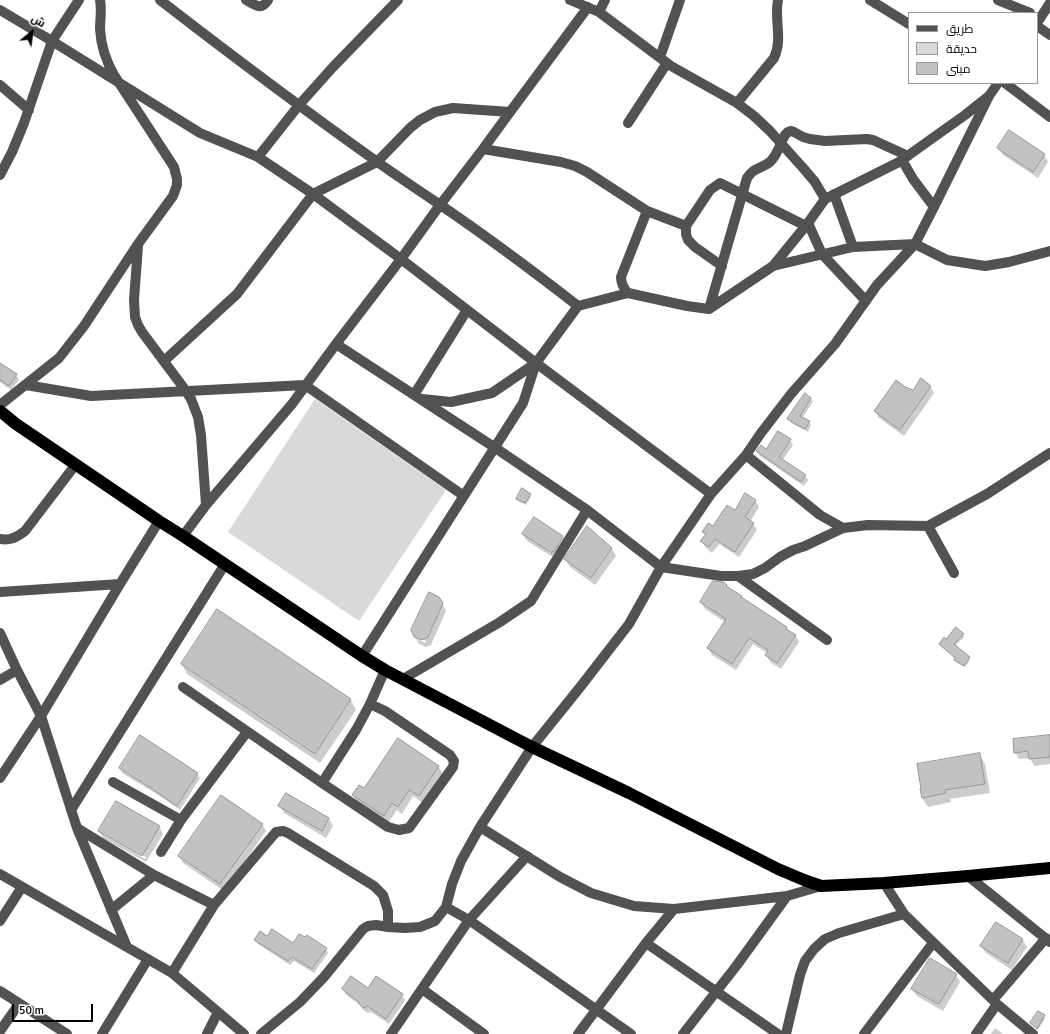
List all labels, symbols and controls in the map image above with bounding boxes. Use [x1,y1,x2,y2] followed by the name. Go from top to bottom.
[12,12,52,52] north arrow
[29,12,47,30] text: ش
[908,12,1038,84] legend
[946,22,973,37] text: طريق
[946,42,977,57] text: حديقة
[946,62,971,77] text: مبنى
[14,996,95,1022] scale bar
[19,1003,44,1018] text: 50 m

